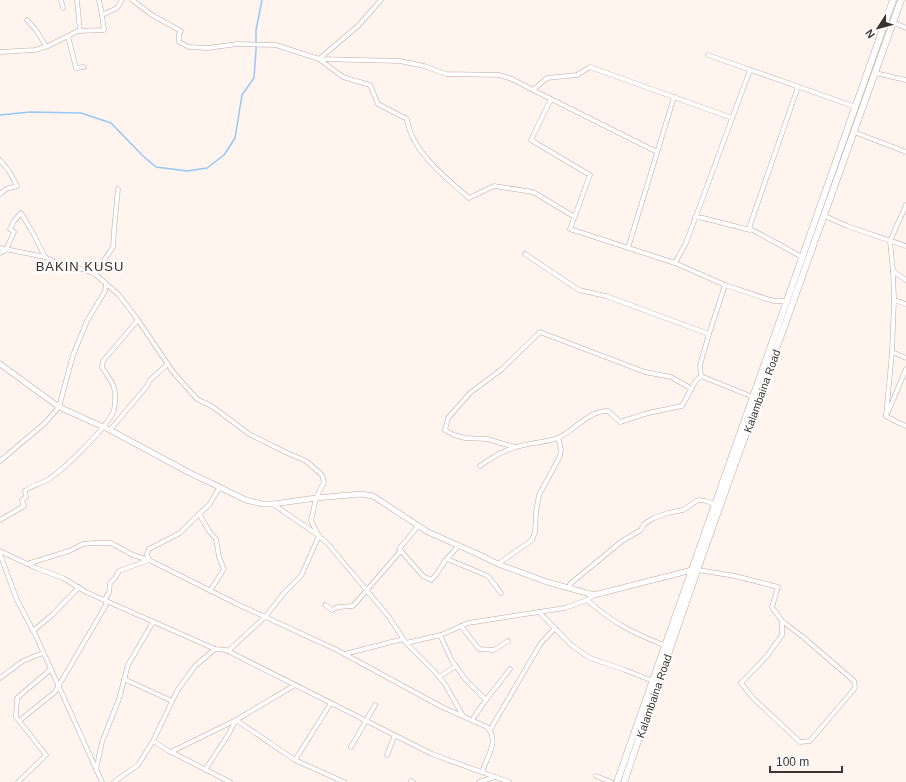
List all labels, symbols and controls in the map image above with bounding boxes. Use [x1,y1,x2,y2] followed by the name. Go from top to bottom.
[858,8,898,48] north arrow
[863,27,877,41] text: N
[36,259,124,274] district label: BAKIN KUSU
[741,348,783,434] street label: Kalambaina Road
[634,653,674,739] street label: Kalambaina Road
[770,748,842,774] scale bar
[776,755,809,769] text: 100 m

